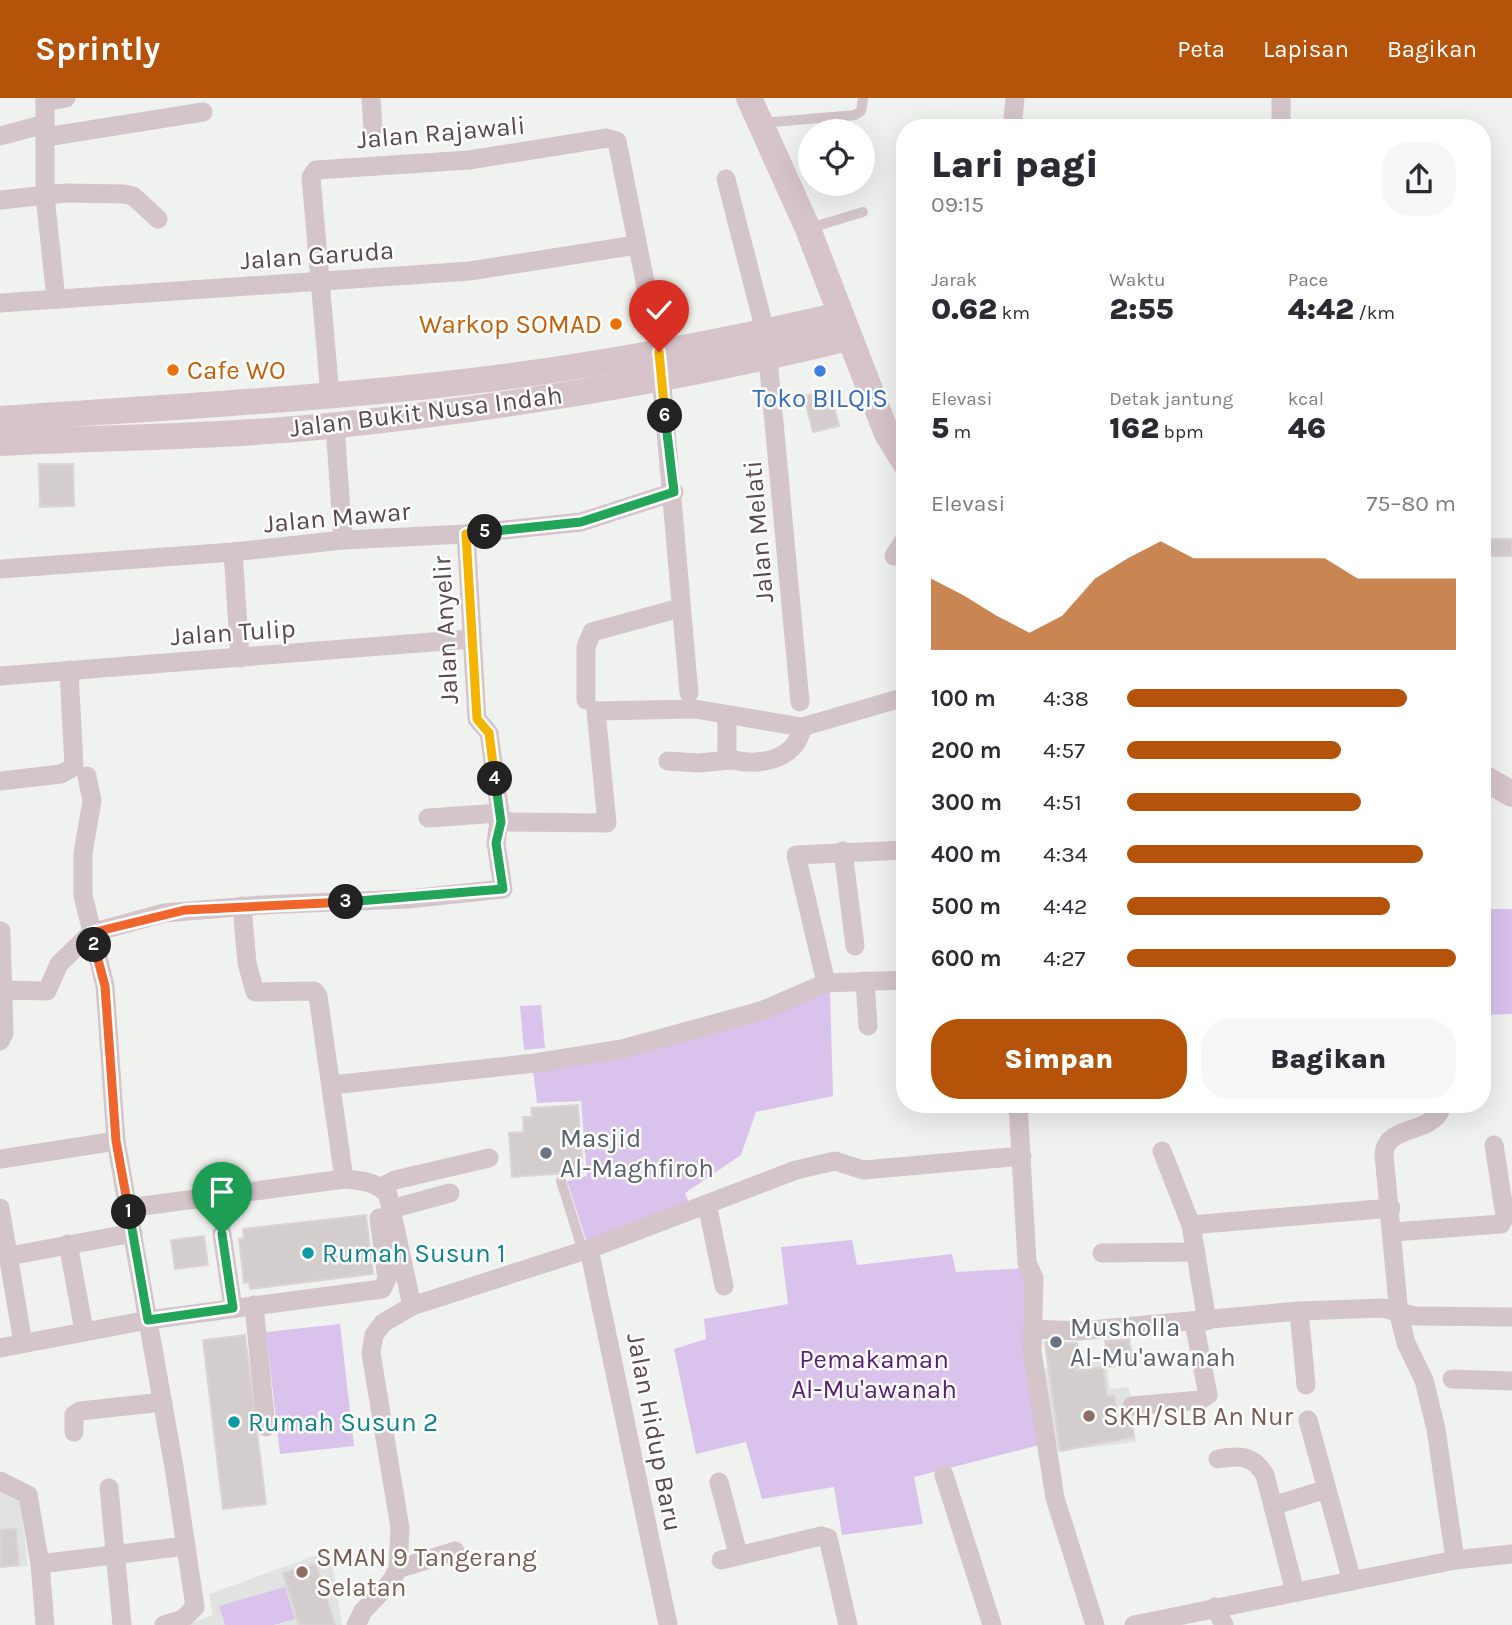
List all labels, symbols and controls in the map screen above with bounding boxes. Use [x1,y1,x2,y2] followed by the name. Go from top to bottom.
[35,30,160,68] text: Sprintly
[1177,35,1225,63] text: Peta
[1263,35,1349,63] text: Lapisan
[1387,35,1477,63] text: Bagikan
[355,110,527,155] street label: Jalan Rajawali
[798,119,875,196] map controls
[798,119,875,196] button: locate
[931,142,1099,187] text: Lari pagi
[1382,142,1456,216] button: share
[931,191,984,218] text: 09:15
[239,235,395,276] street label: Jalan Garuda
[931,269,977,291] text: Jarak
[1109,269,1166,291] text: Waktu
[1288,269,1328,291] text: Pace
[629,280,689,352] pin
[640,291,678,329] icon: check
[931,291,997,327] text: 0.62
[1109,291,1174,327] text: 2:55
[1288,291,1354,327] text: 4:42
[997,302,1030,324] text: km
[1354,302,1395,324] text: /km
[419,309,602,340] place label: Warkop SOMAD
[608,316,624,332] marker: Warkop SOMAD
[187,355,286,386] place label: Cafe WO
[165,362,181,378] marker: Cafe WO
[812,363,828,379] marker: Toko BILQIS
[288,379,564,444] street label: Jalan Bukit Nusa Indah
[752,383,888,414] place label: Toko BILQIS
[931,388,992,410] text: Elevasi
[1109,388,1233,410] text: Detak jantung
[1288,388,1324,410] text: kcal
[648,398,682,434] pin: 6
[659,404,670,426] text: 6
[931,410,949,446] text: 5
[1109,410,1159,446] text: 162
[1288,410,1326,446] text: 46
[949,421,971,443] text: m
[1159,421,1204,443] text: bpm
[737,459,780,604] street label: Jalan Melati
[931,490,1005,517] text: Elevasi
[1367,490,1456,517] text: 75–80 m
[262,496,412,539] street label: Jalan Mawar
[468,514,503,550] pin: 5
[479,520,490,542] text: 5
[426,554,465,705] street label: Jalan Anyelir
[169,613,297,652] street label: Jalan Tulip
[931,685,996,712] text: 100 m
[1043,685,1089,712] text: 4:38
[931,737,1002,764] text: 200 m
[1043,737,1085,764] text: 4:57
[477,762,512,796] pin: 4
[489,767,500,789] text: 4
[931,789,1002,816] text: 300 m
[1043,789,1082,816] text: 4:51
[931,841,1001,868] text: 400 m
[1043,841,1088,868] text: 4:34
[328,884,364,920] pin: 3
[340,890,351,912] text: 3
[931,893,1001,920] text: 500 m
[1043,893,1087,920] text: 4:42
[76,928,112,962] pin: 2
[88,933,99,955] text: 2
[931,945,1002,972] text: 600 m
[1043,945,1085,972] text: 4:27
[931,1019,1187,1099] button: Simpan
[1201,1019,1456,1099] button: Bagikan
[560,1123,714,1184] place label: Masjid Al-Maghfiroh
[538,1145,554,1161] marker: Masjid Al-Maghfiroh
[192,1162,252,1234] pin
[203,1173,241,1211] icon: arrive
[111,1194,146,1230] pin: 1
[125,1200,132,1222] text: 1
[322,1238,506,1269] place label: Rumah Susun 1
[300,1245,316,1261] marker: Rumah Susun 1
[1070,1312,1236,1373] place label: Musholla Al-Mu'awanah
[620,1330,689,1534] street label: Jalan Hidup Baru
[1048,1334,1064,1350] marker: Musholla Al-Mu'awanah
[791,1344,957,1405] park label: Pemakaman Al-Mu'awanah
[1103,1401,1294,1432] place label: SKH/SLB An Nur
[248,1407,438,1438] place label: Rumah Susun 2
[1081,1408,1097,1424] marker: SKH/SLB An Nur
[226,1414,242,1430] marker: Rumah Susun 2
[316,1542,537,1603] place label: SMAN 9 Tangerang Selatan
[294,1564,310,1580] marker: SMAN 9 Tangerang Selatan

